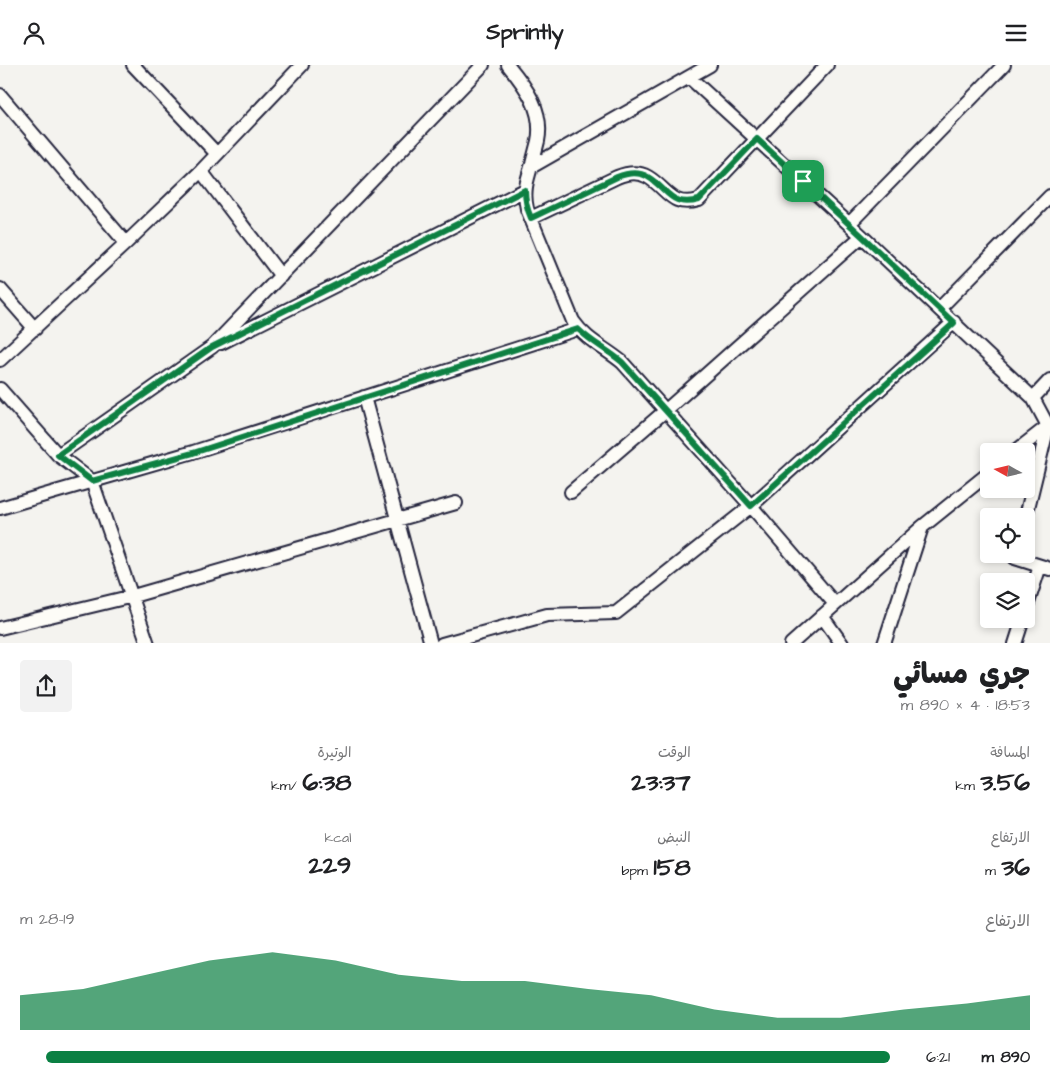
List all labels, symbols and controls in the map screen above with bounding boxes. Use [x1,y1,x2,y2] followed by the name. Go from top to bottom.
[486,17,564,48] text: Sprintly
[20,19,48,47] icon: person
[1002,19,1030,47] icon: menu
[782,160,824,202] pin
[789,167,817,195] icon: arrive
[980,443,1035,497] north arrow
[980,443,1035,628] map controls
[980,508,1035,563] button: locate
[980,573,1035,628] button: layers
[893,655,1030,694] text: جري مسائي
[20,660,72,712] button: share
[901,694,1030,716] text: 18:53 · 4 × 890 m
[318,743,351,763] text: الوتيرة
[658,743,691,763] text: الوقت
[990,743,1030,763] text: المسافة
[303,765,351,800] text: 6:38
[631,765,691,800] text: 23:37
[980,765,1030,800] text: 3.56
[271,776,303,796] text: /km
[955,776,980,796] text: km
[325,828,351,848] text: kcal
[657,828,691,848] text: النبض
[991,828,1030,848] text: الارتفاع
[308,848,351,883] text: 229
[654,850,691,885] text: 158
[1002,850,1030,885] text: 36
[621,861,654,881] text: bpm
[985,861,1002,881] text: m
[20,908,75,930] text: 19–28 m
[985,910,1030,932] text: الارتفاع
[926,1046,950,1068] text: 6:21
[982,1046,1030,1068] text: 890 m

